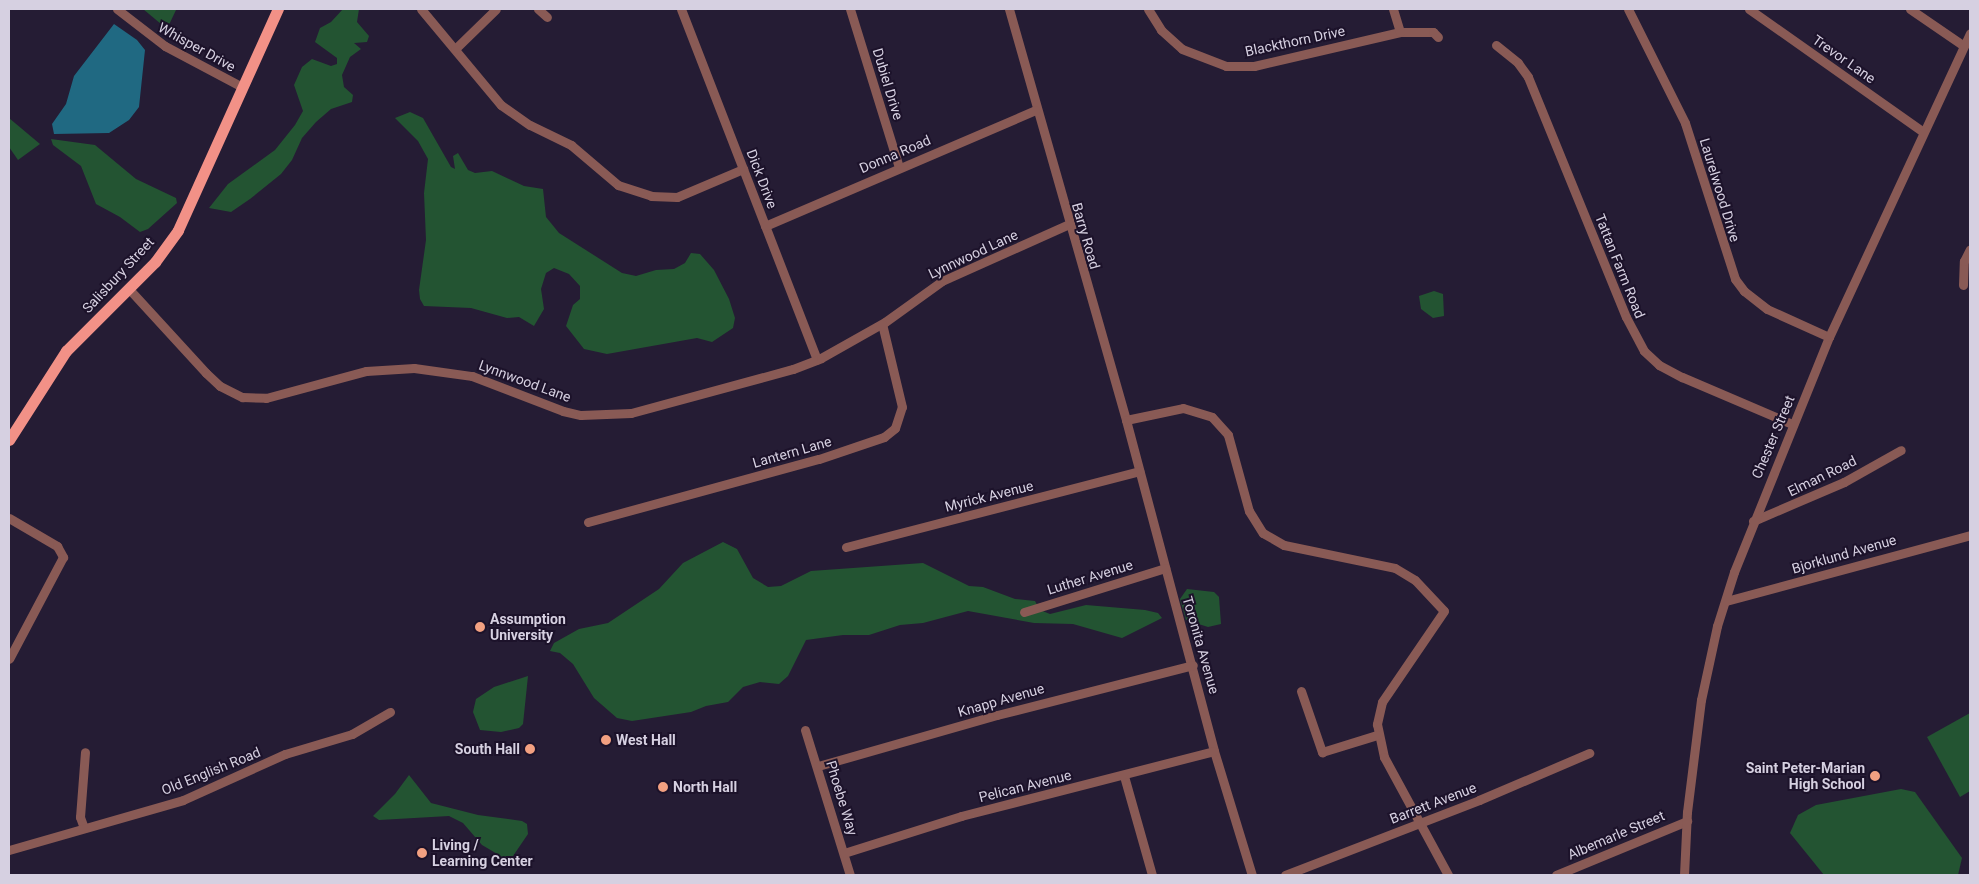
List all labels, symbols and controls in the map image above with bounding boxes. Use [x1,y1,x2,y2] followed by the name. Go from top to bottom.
[155,19,239,75] street label: Whisper Drive
[1243,22,1347,60] street label: Blackthorn Drive
[1809,31,1879,87] street label: Trevor Lane
[869,46,907,122] street label: Dubiel Drive
[857,131,933,177] street label: Donna Road
[1696,136,1744,244] street label: Laurelwood Drive
[743,147,781,211] street label: Dick Drive
[1069,201,1103,271] street label: Barry Road
[1591,211,1649,321] street label: Tattan Farm Road
[926,226,1020,282] street label: Lynnwood Lane
[79,234,157,316] street label: Salisbury Street
[477,357,573,405] street label: Lynnwood Lane
[1748,393,1798,481] street label: Chester Street
[751,433,833,471] street label: Lantern Lane
[1785,452,1859,500] street label: Elman Road
[943,477,1035,515] street label: Myrick Avenue
[1790,531,1898,577] street label: Bjorklund Avenue
[1045,556,1135,598] street label: Luther Avenue
[1179,594,1223,696] street label: Toronita Avenue
[490,611,566,644] place label: Assumption University
[474,621,486,633] marker: Assumption University
[956,680,1046,720] street label: Knapp Avenue
[616,732,676,748] place label: West Hall
[600,734,612,746] marker: West Hall
[455,741,520,757] place label: South Hall
[159,743,263,799] street label: Old English Road
[524,743,536,755] marker: South Hall
[823,759,861,837] street label: Phoebe Way
[1746,760,1865,792] place label: Saint Peter-Marian High School
[977,766,1073,806] street label: Pelican Avenue
[1869,770,1881,782] marker: Saint Peter-Marian High School
[673,779,737,795] place label: North Hall
[1387,779,1479,827] street label: Barrett Avenue
[657,781,669,793] marker: North Hall
[1565,807,1667,863] street label: Albemarle Street
[432,837,533,870] place label: Living / Learning Center
[416,847,428,859] marker: Living / Learning Center

